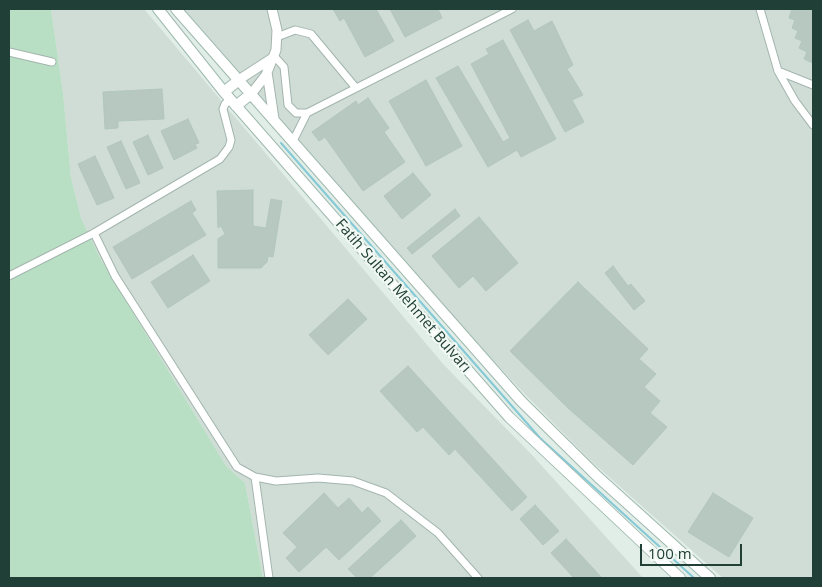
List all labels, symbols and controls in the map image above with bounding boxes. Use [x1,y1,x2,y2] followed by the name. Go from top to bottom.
[331,216,475,376] street label: Fatih Sultan Mehmet Bulvarı
[642,534,744,566] scale bar
[648,543,692,563] text: 100 m

